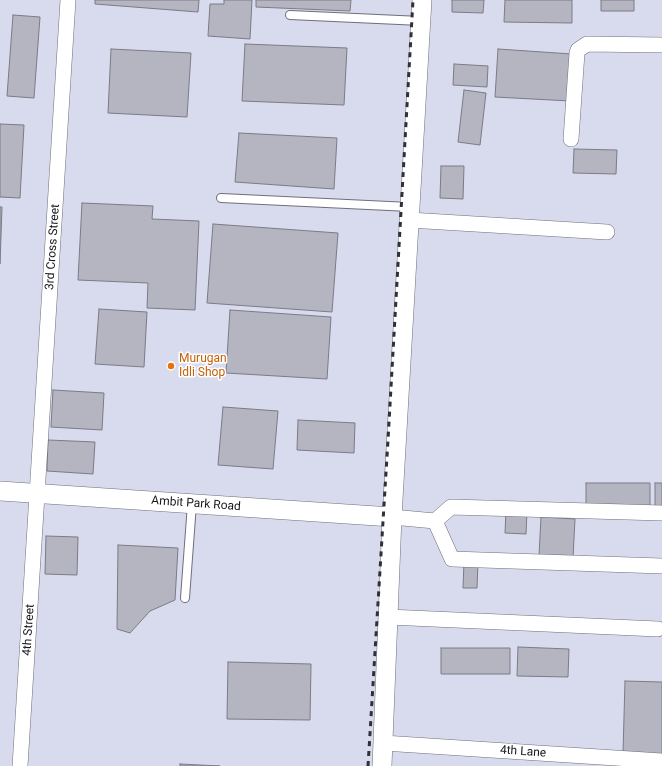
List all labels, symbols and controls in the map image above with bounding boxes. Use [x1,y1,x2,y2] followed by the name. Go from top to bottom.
[43,204,63,290] street label: 3rd Cross Street
[179,352,227,380] place label: Murugan Idli Shop
[166,361,176,371] marker: Murugan Idli Shop
[151,494,241,514] street label: Ambit Park Road
[20,604,38,656] street label: 4th Street
[499,743,547,761] street label: 4th Lane

